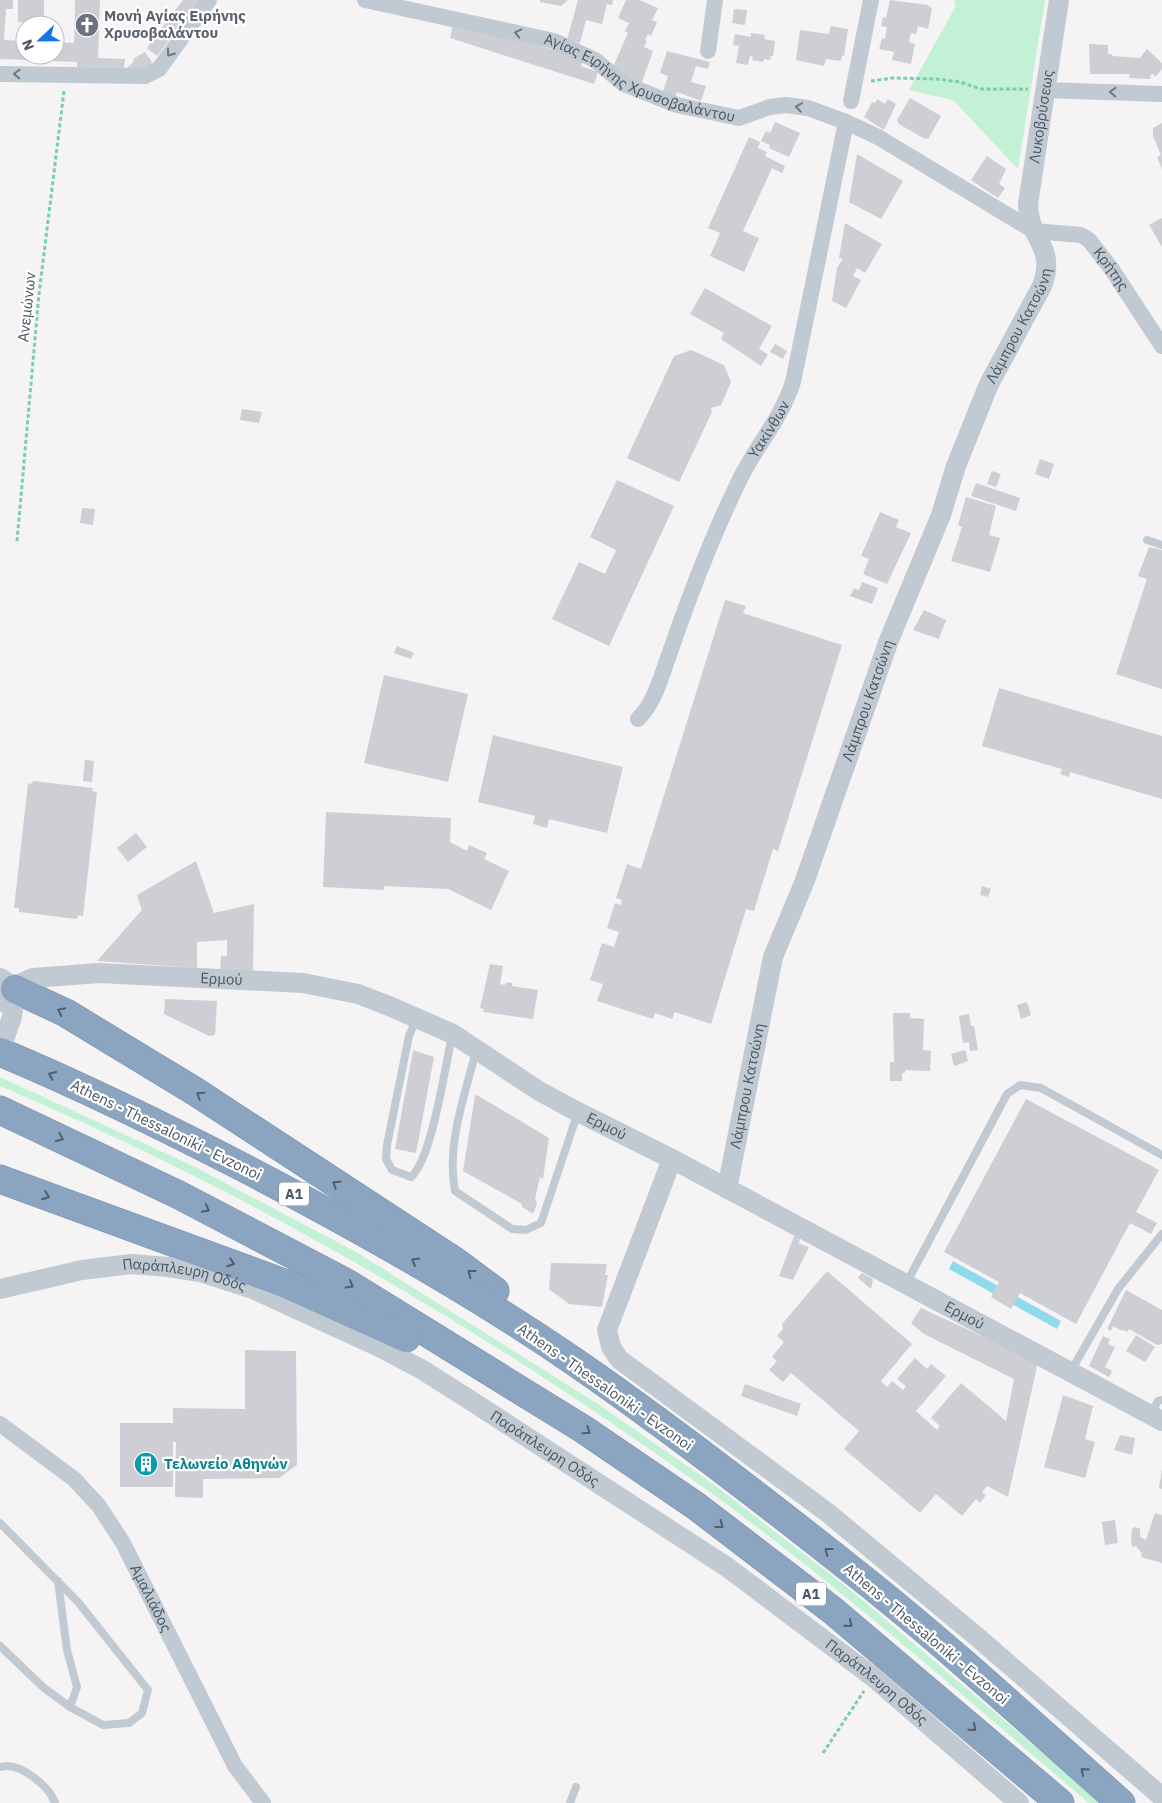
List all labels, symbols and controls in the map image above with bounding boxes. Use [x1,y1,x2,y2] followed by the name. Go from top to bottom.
[104,6,246,42] place label: Μονή Αγίας Ειρήνης Χρυσοβαλάντου
[74,12,100,38] church icon: Μονή Αγίας Ειρήνης Χρυσοβαλάντου
[15,15,65,65] north arrow
[514,28,523,39] one-way arrow
[542,29,737,126] street label: Αγίας Ειρήνης Χρυσοβαλάντου
[18,37,38,53] text: N
[167,48,176,57] one-way arrow
[1024,68,1057,165] street label: Λυκοβρύσεως
[13,69,20,79] one-way arrow
[1109,87,1117,97] one-way arrow
[795,102,803,113] one-way arrow
[1089,243,1133,294] street label: Κρήτης
[981,267,1055,387] street label: Λάμπρου Κατσώνη
[13,271,40,343] street label: Ανεμώνων
[744,397,794,462] street label: Υακίνθων
[837,637,897,764] street label: Λάμπρου Κατσώνη
[200,968,243,989] street label: Ερμού
[57,1007,66,1017] one-way arrow
[725,1021,769,1150] street label: Λάμπρου Κατσώνη
[49,1071,58,1081] one-way arrow
[68,1075,265,1184] street label: Athens - Thessaloniki - Evzonoi
[196,1091,205,1101] one-way arrow
[583,1108,630,1144] street label: Ερμού
[55,1132,64,1142] one-way arrow
[332,1180,341,1190] one-way arrow
[279,1182,309,1206] road number: Α1
[41,1190,50,1200] one-way arrow
[201,1203,210,1213] one-way arrow
[121,1254,249,1295] street label: Παράπλευρη Οδός
[227,1257,235,1267] one-way arrow
[411,1257,420,1267] one-way arrow
[468,1271,477,1279] one-way arrow
[344,1279,353,1289] one-way arrow
[941,1297,988,1333] street label: Ερμού
[514,1319,697,1455] street label: Athens - Thessaloniki - Evzonoi
[487,1406,603,1491] street label: Παράπλευρη Οδός
[581,1425,591,1434] one-way arrow
[133,1451,159,1477] building icon: Τελωνείο Αθηνών
[164,1454,288,1473] place label: Τελωνείο Αθηνών
[714,1519,723,1527] one-way arrow
[825,1549,834,1557] one-way arrow
[840,1559,1013,1708] street label: Athens - Thessaloniki - Evzonoi
[126,1561,176,1635] street label: Αμαλιάδος
[796,1582,826,1606] road number: Α1
[843,1618,852,1626] one-way arrow
[822,1635,932,1729] street label: Παράπλευρη Οδός
[968,1722,977,1731] one-way arrow
[1081,1767,1090,1776] one-way arrow

